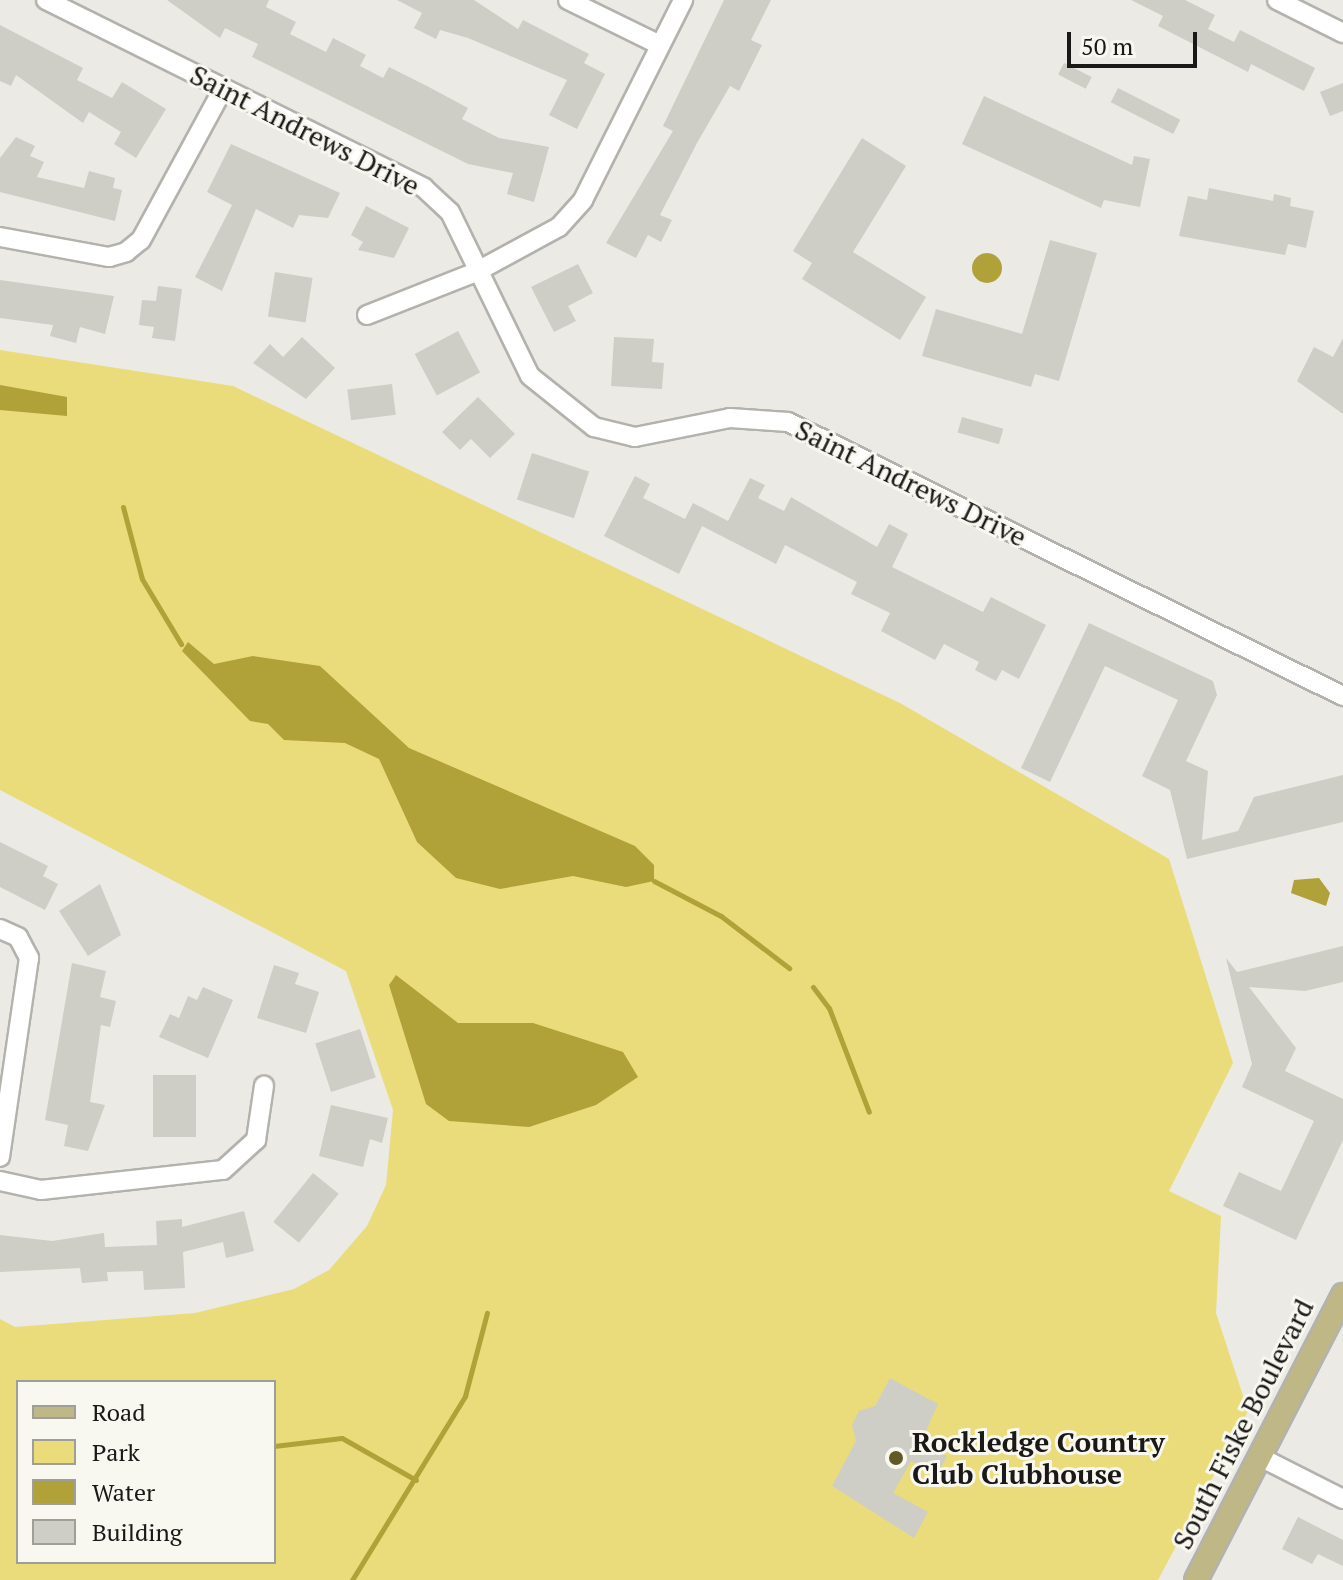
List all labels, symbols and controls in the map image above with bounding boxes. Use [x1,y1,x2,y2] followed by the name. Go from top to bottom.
[1071,16,1201,66] scale bar
[1081,30,1133,62] text: 50 m
[184,57,426,203] street label: Saint Andrews Drive
[790,412,1032,554] street label: Saint Andrews Drive
[1165,1293,1321,1555] street label: South Fiske Boulevard
[16,1380,276,1564] legend
[92,1396,146,1428] text: Road
[912,1425,1165,1491] place label: Rockledge Country Club Clubhouse
[92,1436,140,1468] text: Park
[887,1449,905,1467] marker: Rockledge Country Club Clubhouse
[92,1476,155,1508] text: Water
[92,1516,182,1548] text: Building

